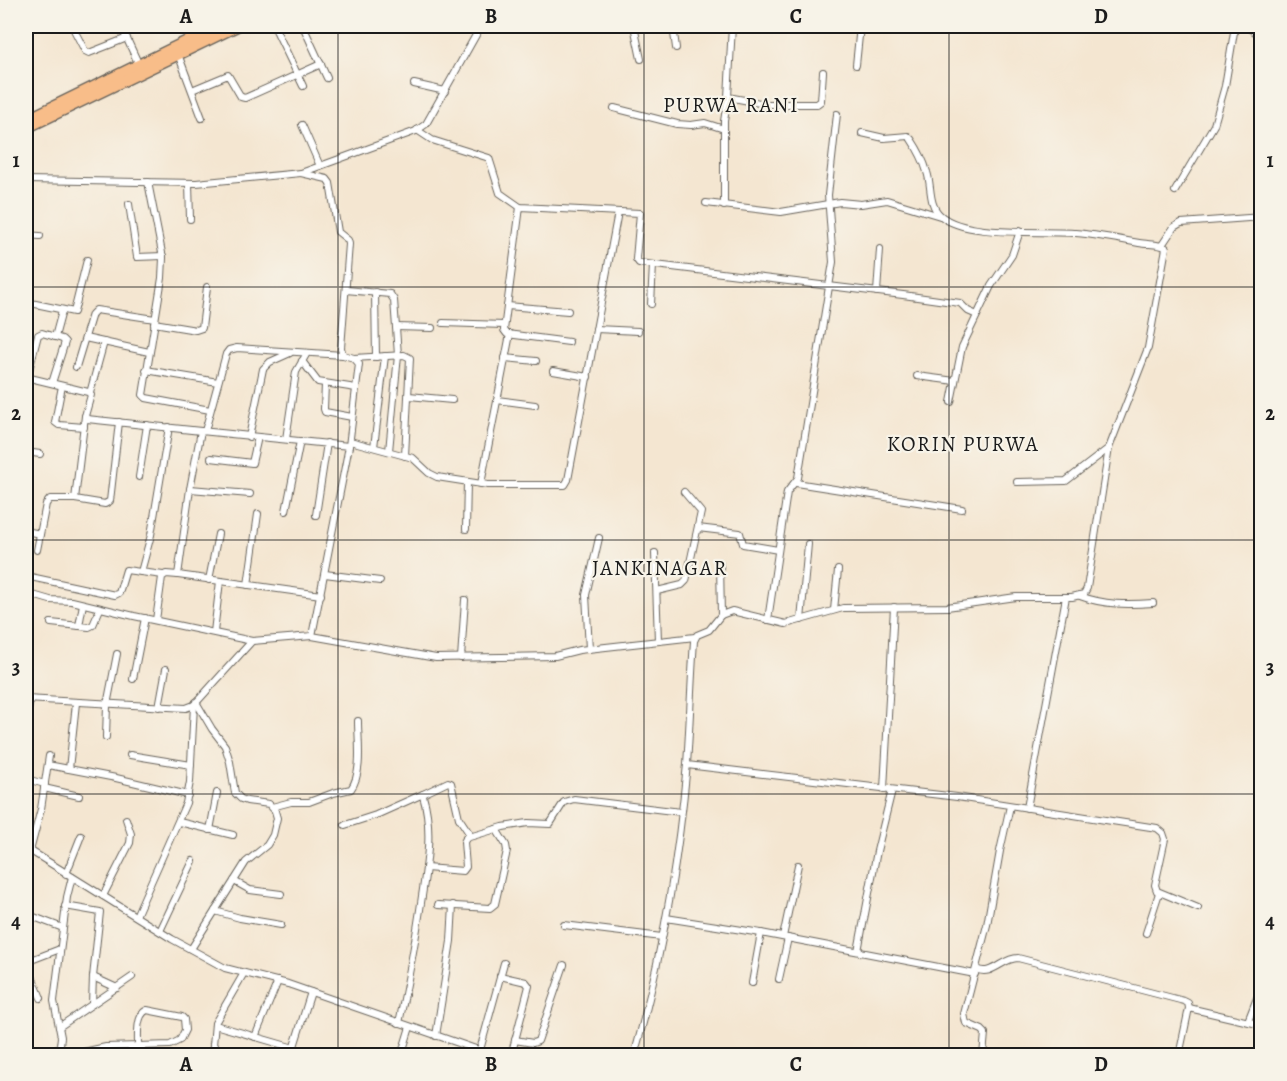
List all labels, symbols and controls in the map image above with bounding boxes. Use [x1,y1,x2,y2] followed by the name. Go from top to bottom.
[179,3,193,30] text: A
[485,3,497,30] text: B
[790,3,802,30] text: C
[1094,3,1108,30] text: D
[663,91,799,119] district label: PURWA RANI
[12,147,20,174] text: 1
[1266,147,1274,174] text: 1
[11,400,21,427] text: 2
[1265,400,1275,427] text: 2
[887,430,1039,458] district label: KORIN PURWA
[592,554,728,582] district label: JANKINAGAR
[12,654,20,681] text: 3
[1266,654,1274,681] text: 3
[11,908,21,935] text: 4
[1265,908,1275,935] text: 4
[179,1051,193,1078] text: A
[485,1051,497,1078] text: B
[790,1051,802,1078] text: C
[1094,1051,1108,1078] text: D

